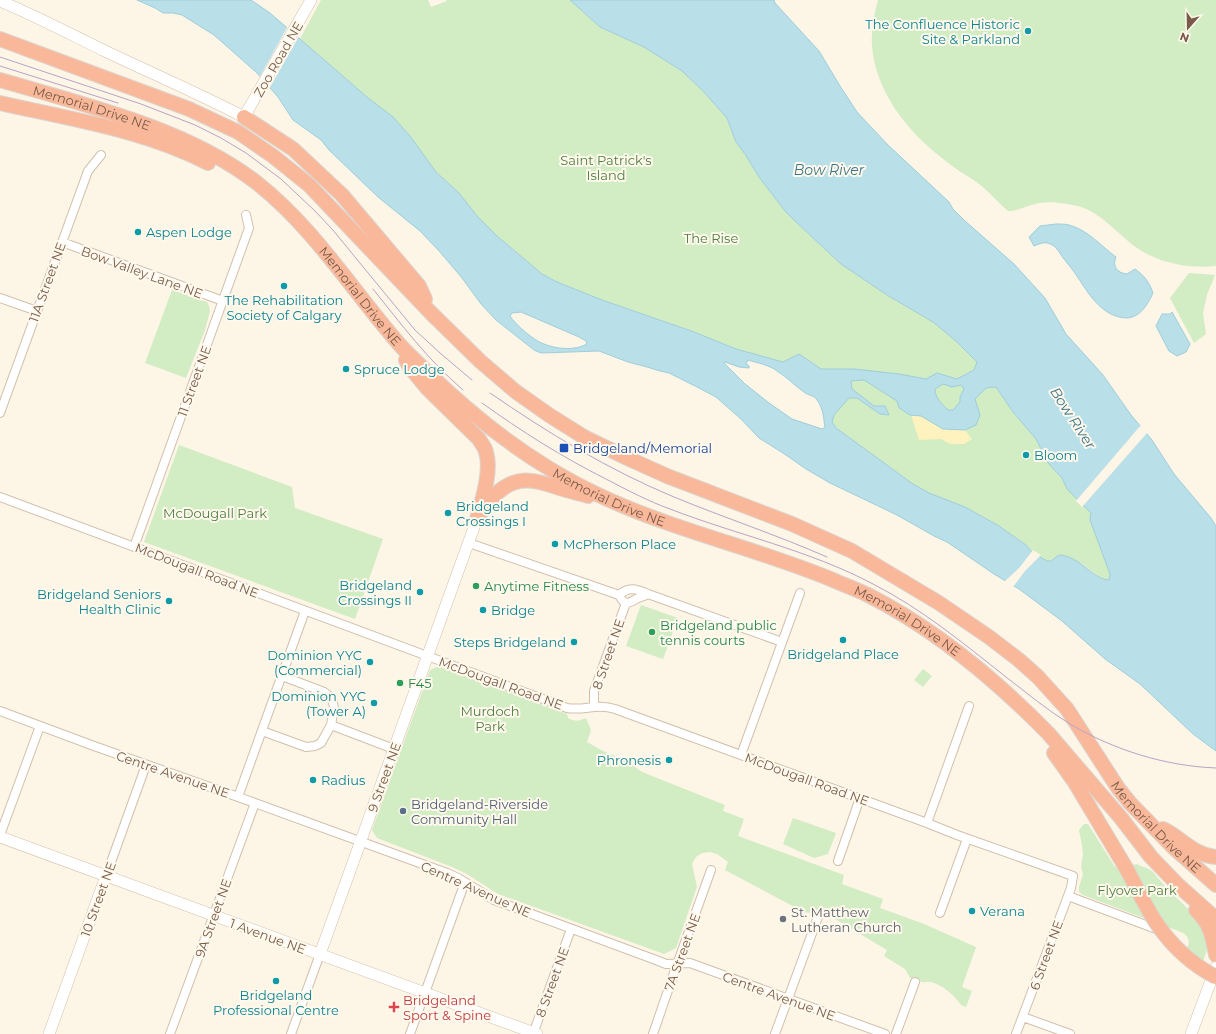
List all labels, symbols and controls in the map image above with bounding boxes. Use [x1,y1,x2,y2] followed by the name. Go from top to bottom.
[1168,8,1208,48] north arrow
[865,16,1020,47] place label: The Confluence Historic Site & Parkland
[250,18,306,100] street label: Zoo Road NE
[1023,26,1033,36] marker: The Confluence Historic Site & Parkland
[1178,29,1191,45] text: N
[31,82,153,134] street label: Memorial Drive NE
[560,152,652,183] park label: Saint Patrick's Island
[794,161,865,179] water label: Bow River
[146,224,232,240] place label: Aspen Lodge
[133,227,143,237] marker: Aspen Lodge
[684,230,738,246] park label: The Rise
[25,240,69,324] street label: 11A Street NE
[79,243,205,301] street label: Bow Valley Lane NE
[316,243,405,349] street label: Memorial Drive NE
[279,281,289,291] marker: The Rehabilitation Society of Calgary
[225,292,343,323] place label: The Rehabilitation Society of Calgary
[174,343,214,419] street label: 11 Street NE
[354,361,445,377] place label: Spruce Lodge
[341,364,351,374] marker: Spruce Lodge
[1046,384,1100,453] water label: Bow River
[573,440,712,456] place label: Bridgeland/Memorial
[558,442,570,454] marker: Bridgeland/Memorial
[1034,447,1077,463] place label: Bloom
[1021,450,1031,460] marker: Bloom
[550,465,668,530] street label: Memorial Drive NE
[456,498,529,529] place label: Bridgeland Crossings I
[163,505,267,521] park label: McDougall Park
[443,508,453,518] marker: Bridgeland Crossings I
[563,536,676,552] place label: McPherson Place
[133,539,261,601] street label: McDougall Road NE
[550,539,560,549] marker: McPherson Place
[338,577,412,608] place label: Bridgeland Crossings II
[484,578,589,594] place label: Anytime Fitness
[471,581,481,591] marker: Anytime Fitness
[852,582,964,660] street label: Memorial Drive NE
[37,586,161,617] place label: Bridgeland Seniors Health Clinic
[415,587,425,597] marker: Bridgeland Crossings II
[164,596,174,606] marker: Bridgeland Seniors Health Clinic
[491,602,535,618] place label: Bridge
[478,605,488,615] marker: Bridge
[588,617,628,691] street label: 8 Street NE
[660,617,777,648] place label: Bridgeland public tennis courts
[647,627,657,637] marker: Bridgeland public tennis courts
[454,634,566,650] place label: Steps Bridgeland
[838,635,848,645] marker: Bridgeland Place
[569,637,579,647] marker: Steps Bridgeland
[787,646,899,662] place label: Bridgeland Place
[267,647,362,678] place label: Dominion YYC (Commercial)
[437,653,565,713] street label: McDougall Road NE
[365,657,375,667] marker: Dominion YYC (Commercial)
[408,675,432,691] place label: F45
[395,678,405,688] marker: F45
[271,688,366,719] place label: Dominion YYC (Tower A)
[369,698,379,708] marker: Dominion YYC (Tower A)
[460,703,520,734] park label: Murdoch Park
[364,740,404,814] street label: 9 Street NE
[114,747,232,801] street label: Centre Avenue NE
[743,749,871,809] street label: McDougall Road NE
[597,752,661,768] place label: Phronesis
[664,755,674,765] marker: Phronesis
[321,772,365,788] place label: Radius
[308,775,318,785] marker: Radius
[1108,778,1204,876] street label: Memorial Drive NE
[411,796,548,827] place label: Bridgeland-Riverside Community Hall
[398,806,408,816] marker: Bridgeland-Riverside Community Hall
[418,858,534,920] street label: Centre Avenue NE
[77,859,119,939] street label: 10 Street NE
[191,876,235,960] street label: 9A Street NE
[1097,882,1177,898] park label: Flyover Park
[980,903,1025,919] place label: Verana
[791,904,902,935] place label: St. Matthew Lutheran Church
[967,906,977,916] marker: Verana
[661,911,703,993] street label: 7A Street NE
[778,914,788,924] marker: St. Matthew Lutheran Church
[228,915,308,957] street label: 1 Avenue NE
[1026,918,1066,992] street label: 6 Street NE
[532,945,572,1019] street label: 8 Street NE
[720,968,838,1024] street label: Centre Avenue NE
[271,976,281,986] marker: Bridgeland Professional Centre
[213,987,339,1018] place label: Bridgeland Professional Centre
[403,992,491,1023] place label: Bridgeland Sport & Spine
[388,1001,400,1013] marker: Bridgeland Sport & Spine

